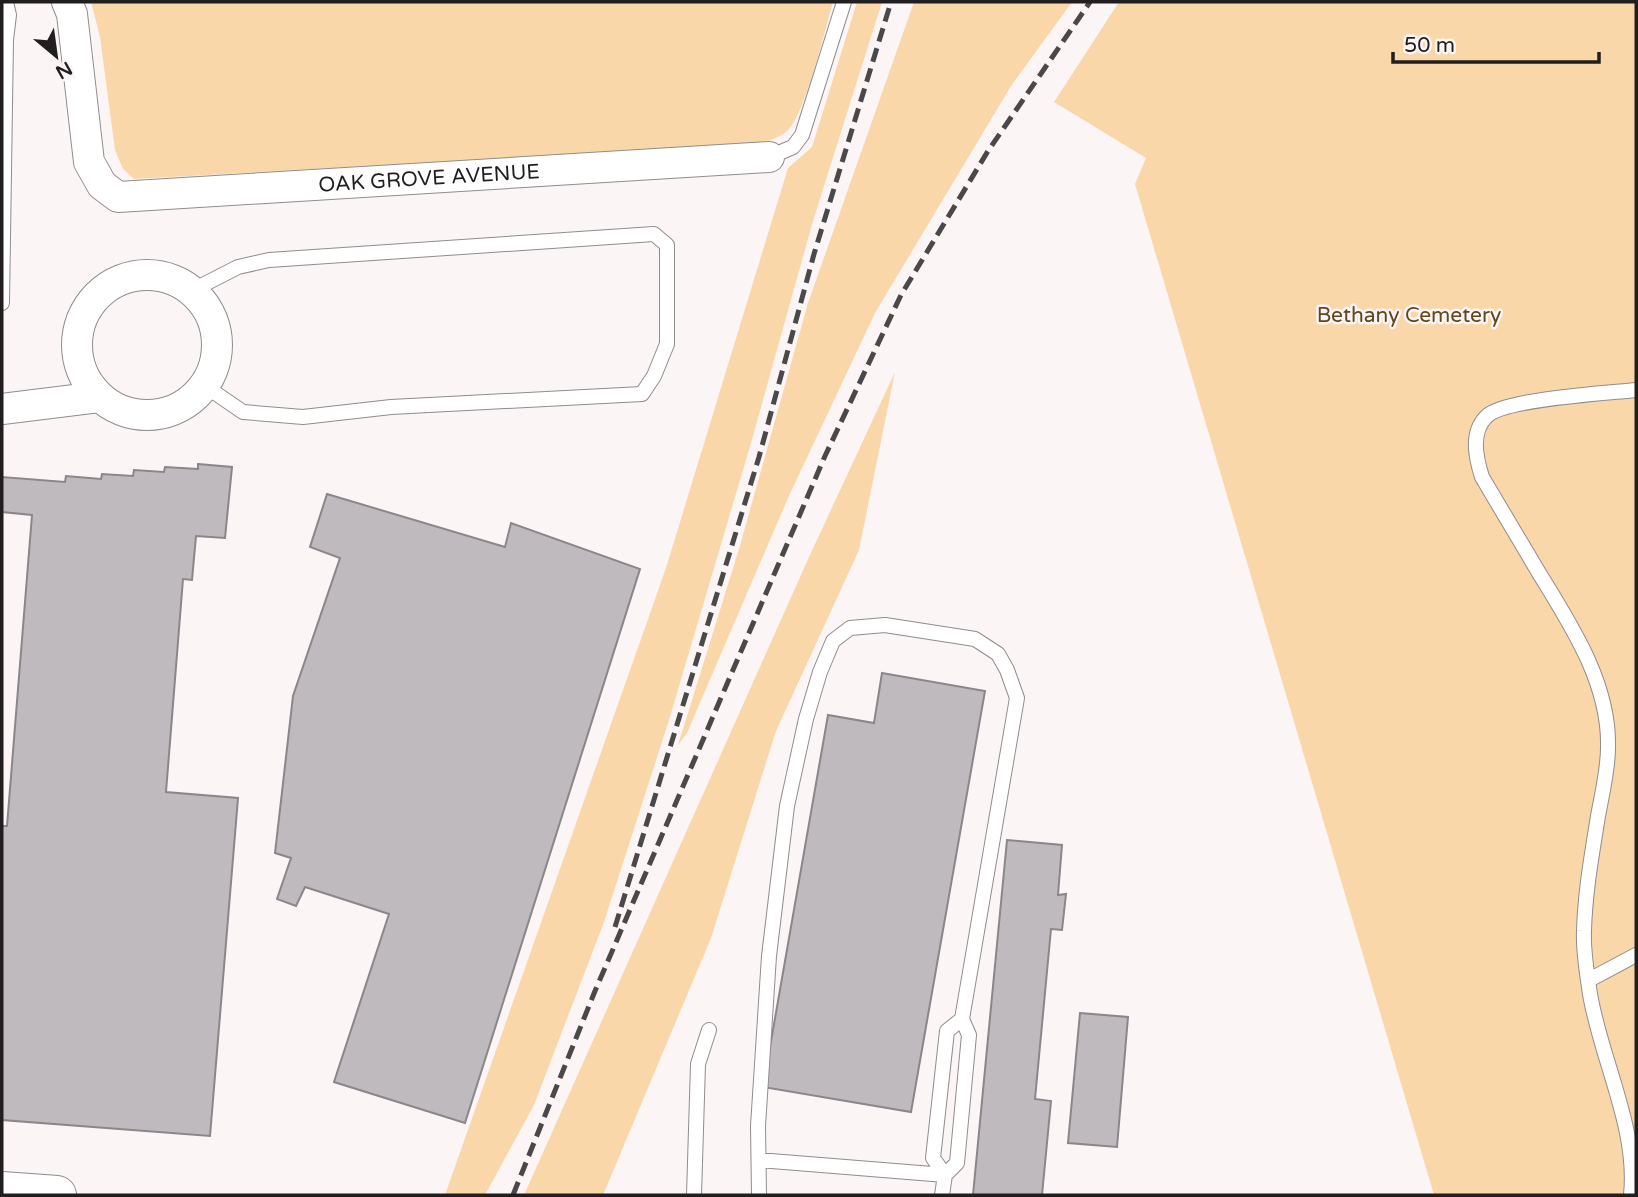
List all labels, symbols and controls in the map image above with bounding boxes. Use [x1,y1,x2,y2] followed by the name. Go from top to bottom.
[21,21,91,91] north arrow
[1393,21,1600,65] scale bar
[1404,33,1455,58] text: 50 m
[52,57,76,83] text: N
[317,159,541,197] street label: OAK GROVE AVENUE
[1317,303,1501,328] park label: Bethany Cemetery

